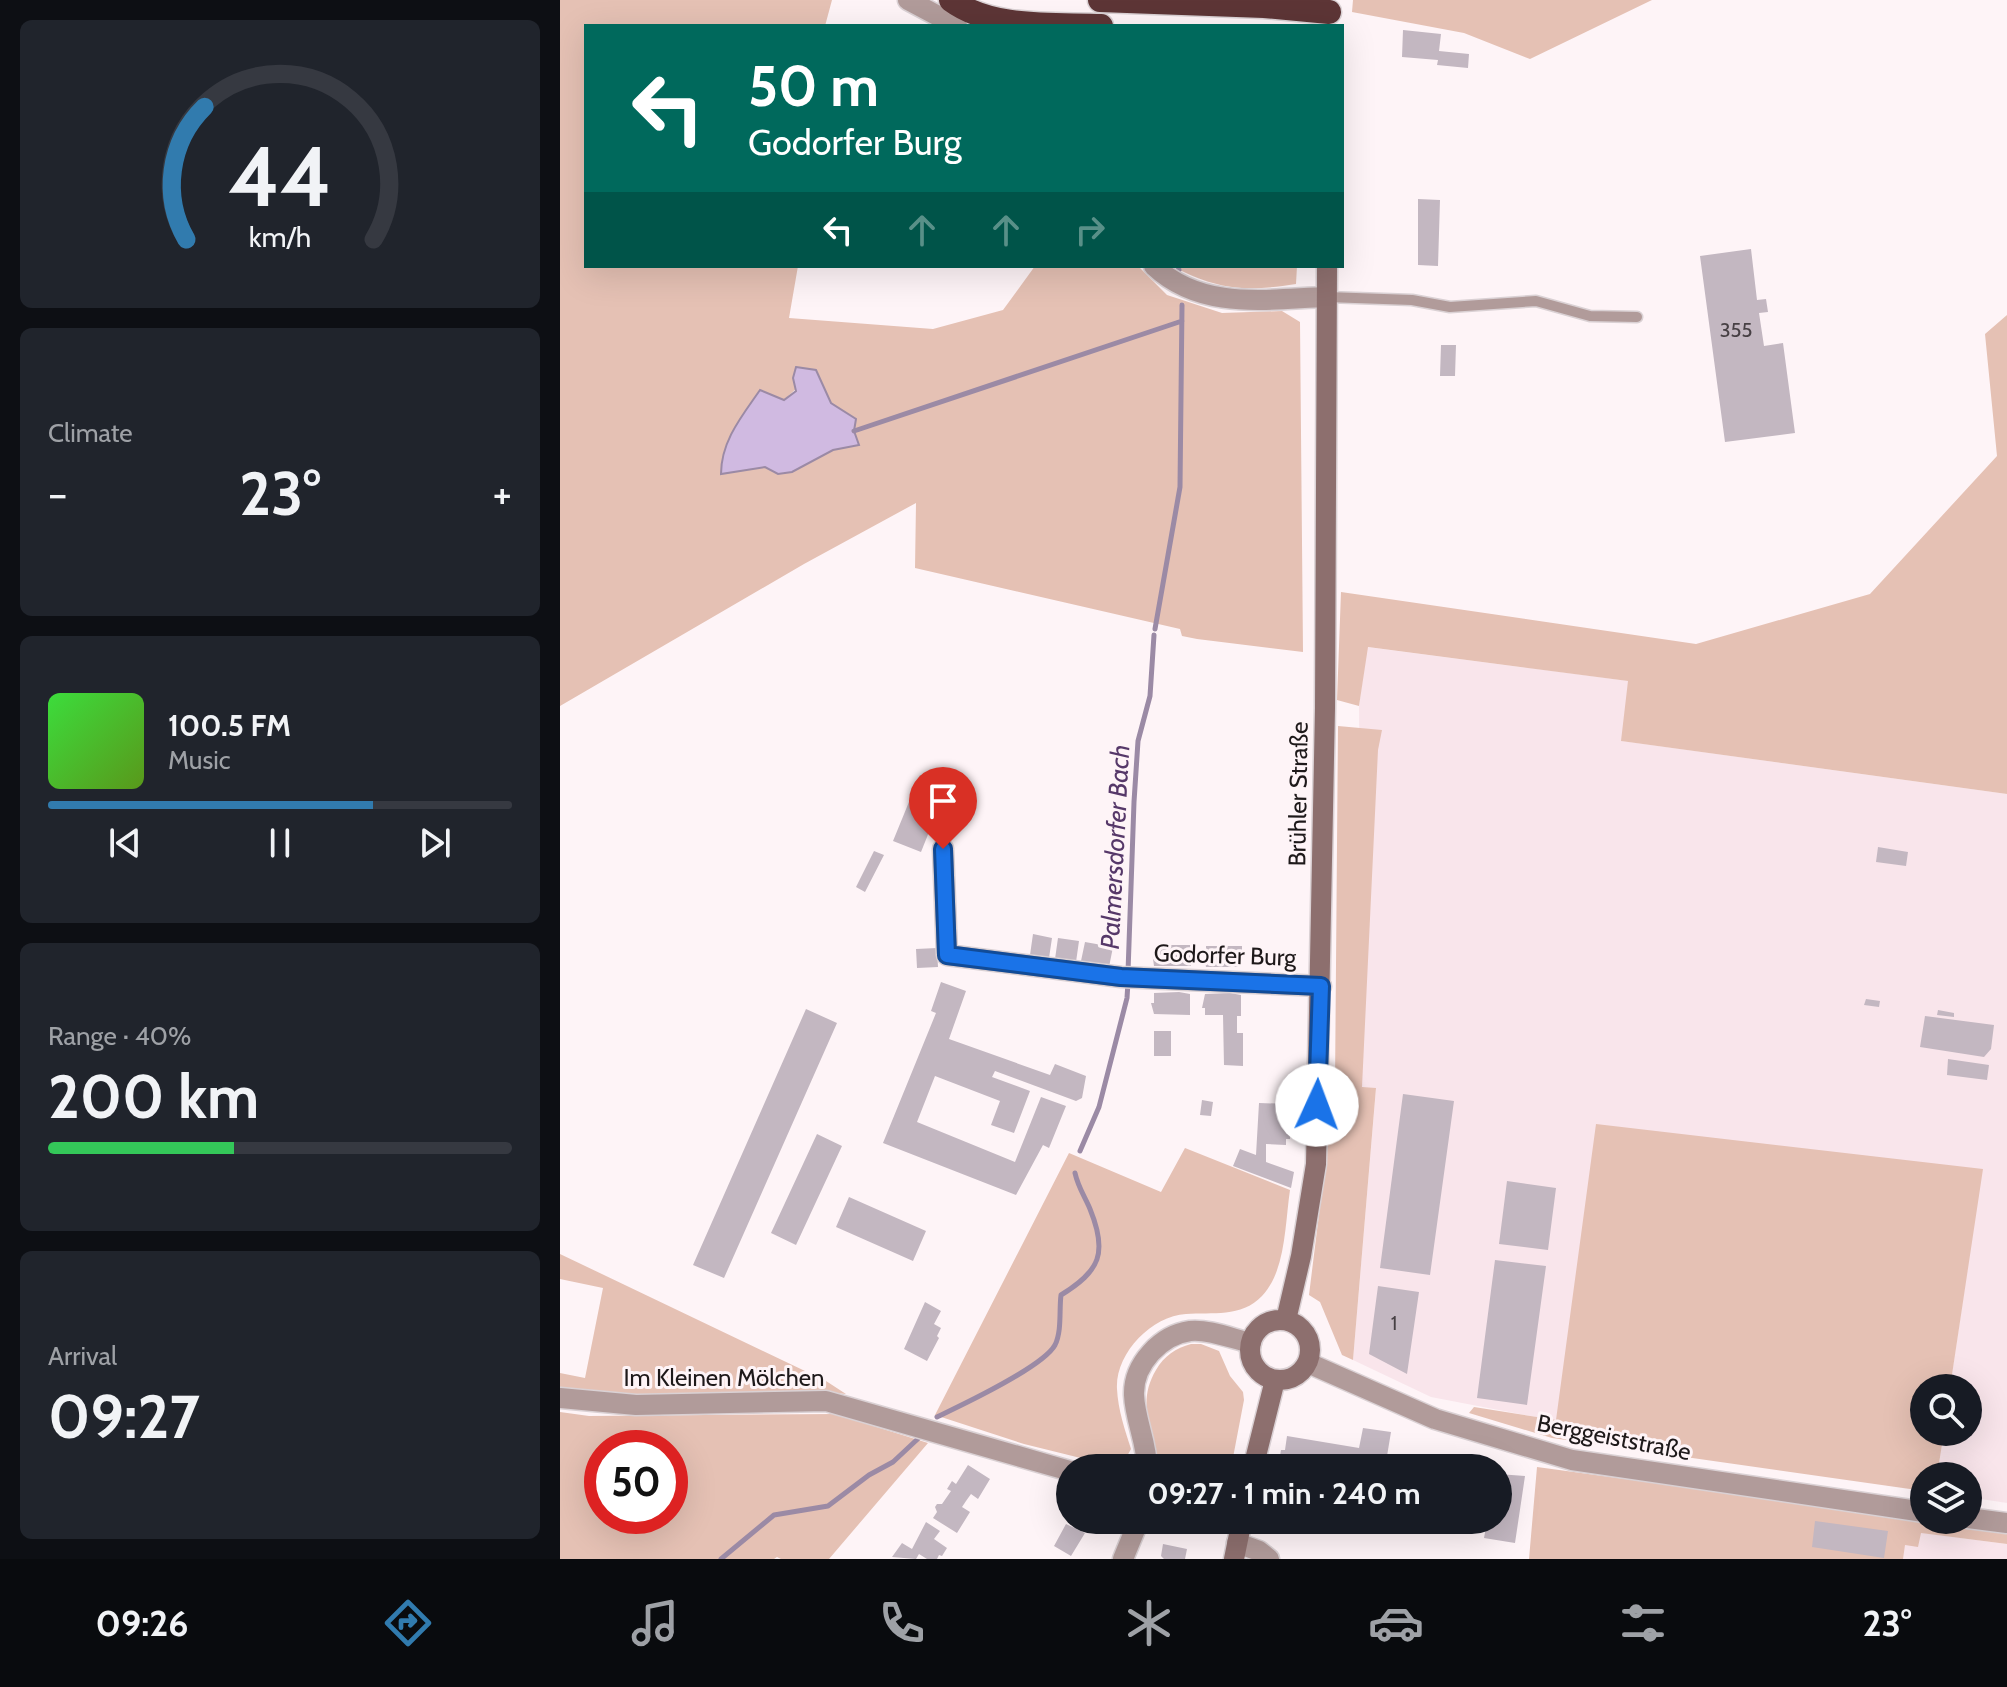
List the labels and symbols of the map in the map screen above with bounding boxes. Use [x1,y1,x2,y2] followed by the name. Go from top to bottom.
[1720,318,1752,342] house number: 355
[1282,721,1314,867] street label: Brühler Straße
[1094,744,1136,950] water label: Palmersdorfer Bach
[909,767,977,849] pin
[1153,938,1298,972] street label: Godorfer Burg
[1275,1063,1359,1147] position arrow
[1391,1311,1397,1335] house number: 1
[624,1363,824,1392] street label: Im Kleinen Mölchen
[1534,1408,1694,1466] street label: Berggeiststraße
[584,1430,688,1534] speed limit sign: 50

